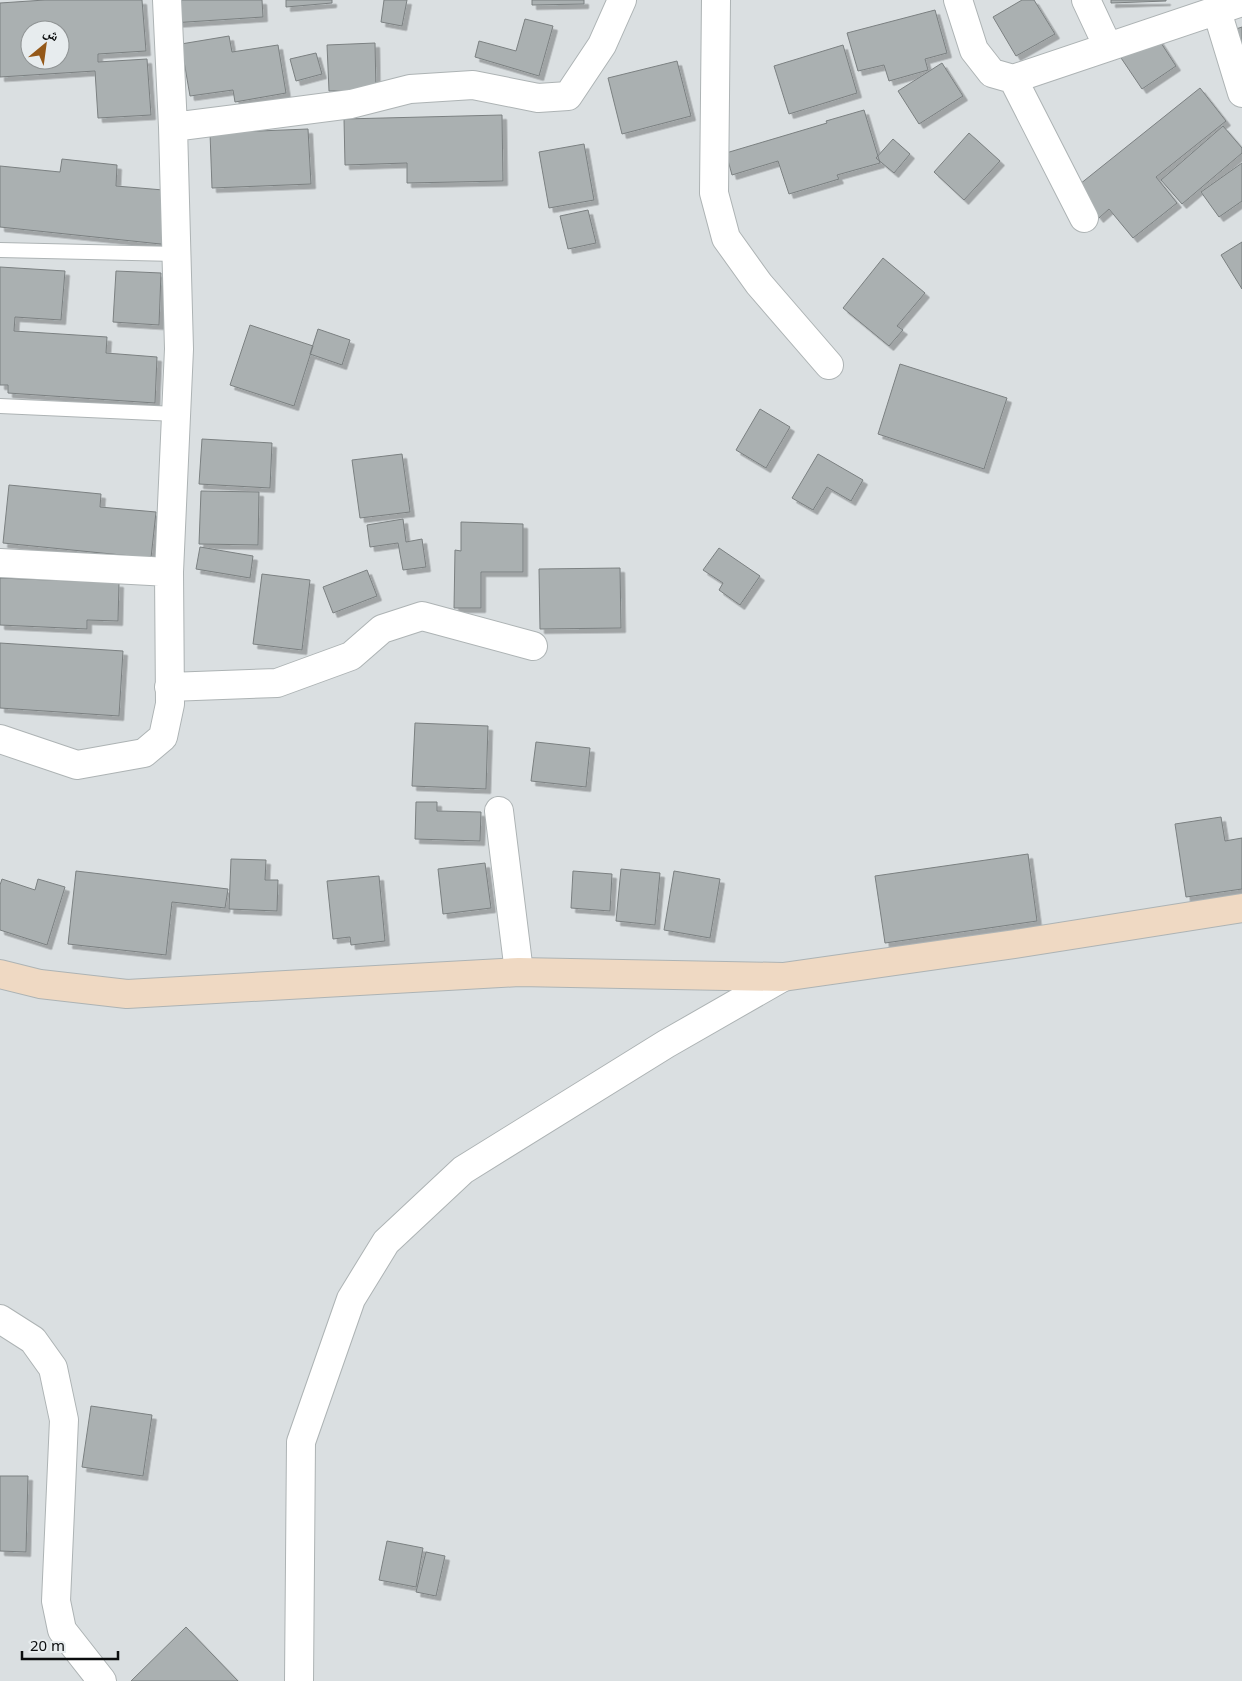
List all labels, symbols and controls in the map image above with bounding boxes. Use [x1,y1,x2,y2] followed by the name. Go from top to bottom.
[20,20,70,70] north arrow
[40,21,63,45] text: ش
[22,1628,119,1660] scale bar
[30,1635,65,1655] text: 20 m

